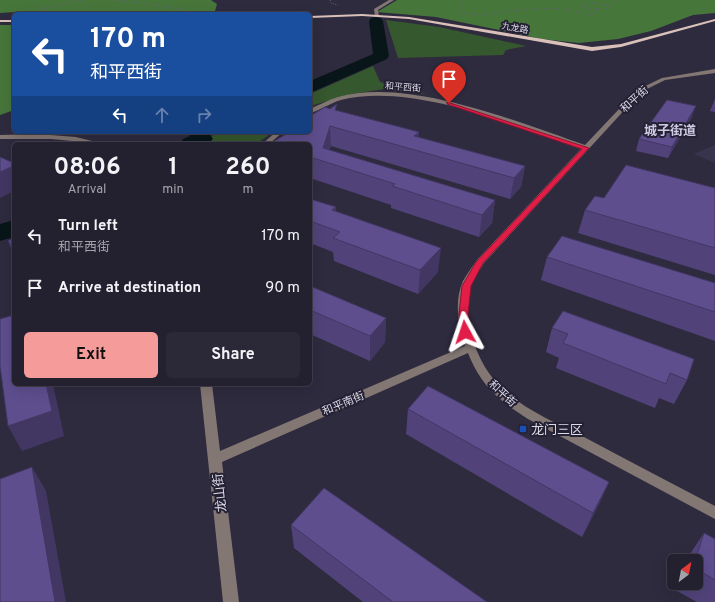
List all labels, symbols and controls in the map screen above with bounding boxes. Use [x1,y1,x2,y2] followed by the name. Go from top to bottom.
[501,20,529,36] street label: 九龙路
[90,22,166,58] text: 170 m
[24,28,76,80] icon: left
[90,62,162,85] text: 和平西街
[432,62,466,103] pin
[438,68,460,90] icon: arrive
[385,80,421,95] street label: 和平西街
[618,84,652,116] street label: 和平街
[109,104,131,126] icon: left
[151,104,173,126] icon: ahead
[193,104,215,126] icon: right
[644,123,696,140] district label: 城子街道
[53,153,121,183] text: 08:06
[168,153,178,183] text: 1
[225,153,271,183] text: 260
[68,182,106,198] text: Arrival
[162,182,184,198] text: min
[242,182,253,198] text: m
[58,217,118,236] text: Turn left
[24,225,46,247] icon: left
[261,227,300,246] text: 170 m
[58,240,110,256] text: 和平西街
[24,277,46,299] icon: arrive
[58,279,201,298] text: Arrive at destination
[265,279,300,298] text: 90 m
[444,311,486,353] position arrow
[24,332,158,378] button: Exit
[166,332,300,378] button: Share
[485,377,519,410] street label: 和平街
[320,389,366,419] street label: 和平南街
[531,422,583,439] place label: 龙门三区
[518,424,528,434] marker: 龙门三区
[210,473,231,513] street label: 龙山街
[667,554,703,590] north arrow
[667,554,703,590] map controls

